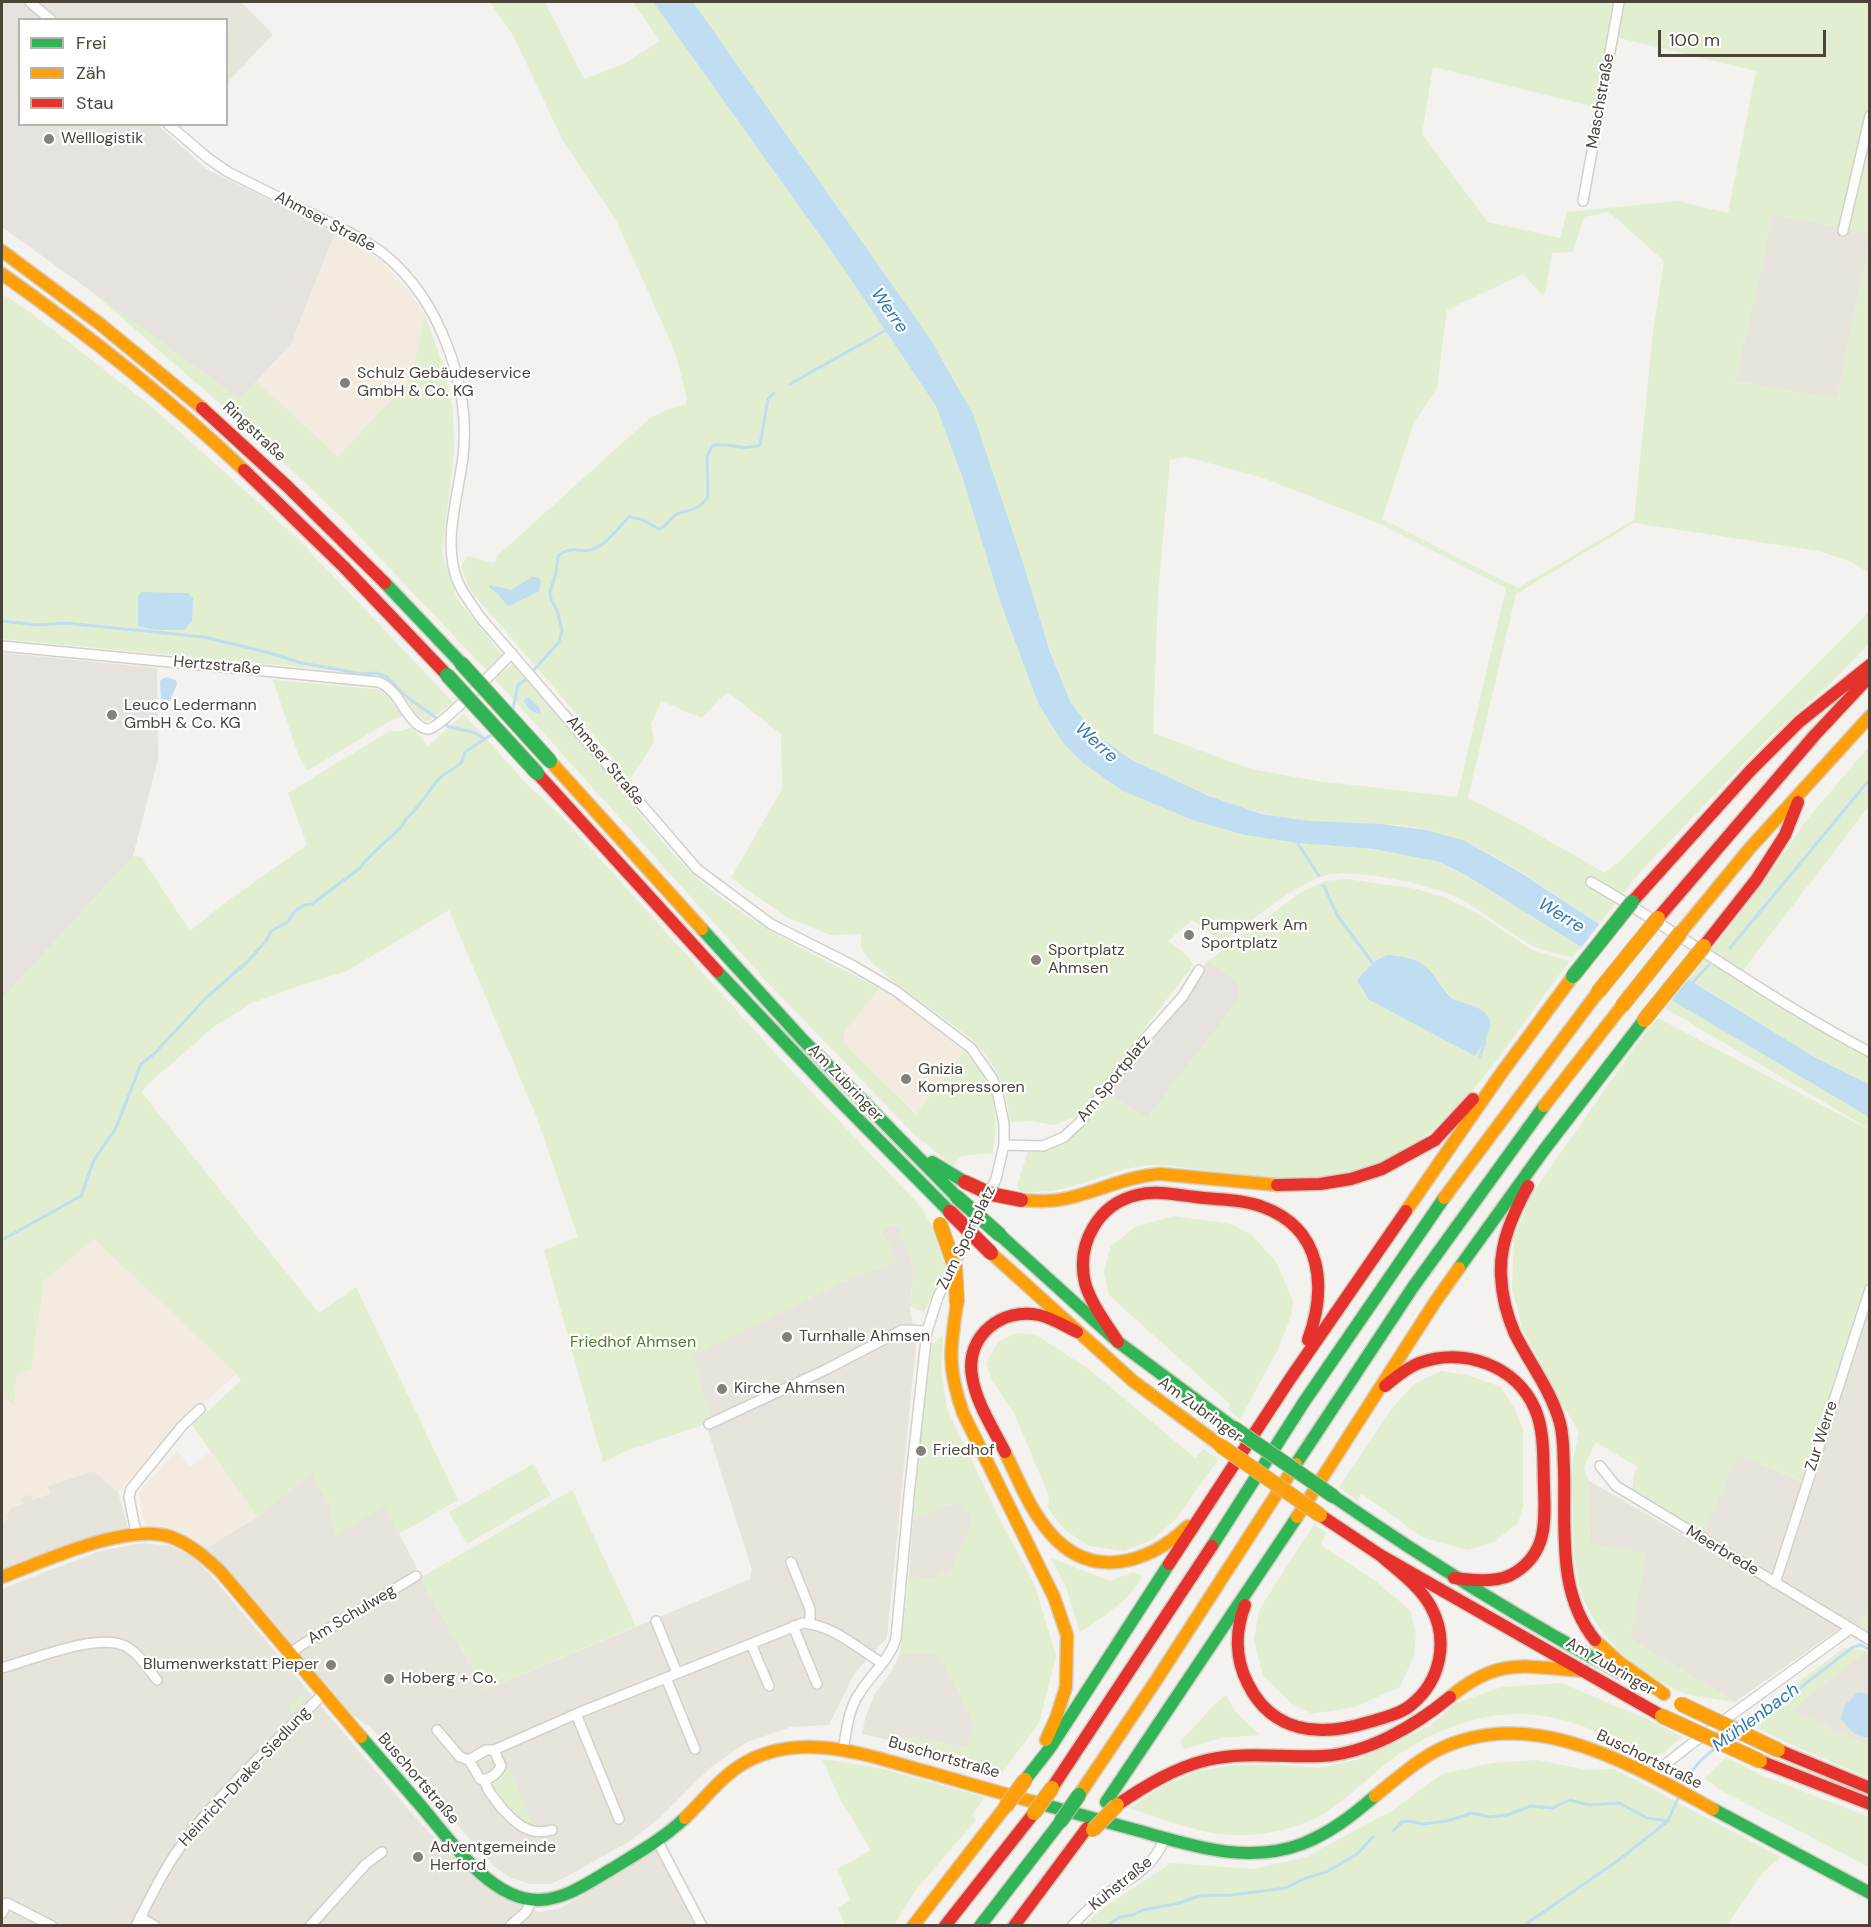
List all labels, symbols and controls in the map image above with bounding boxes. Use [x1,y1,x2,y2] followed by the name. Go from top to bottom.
[18,18,228,126] legend
[1661,18,1829,56] scale bar
[1669,28,1720,52] text: 100 m
[76,31,107,55] text: Frei
[1583,52,1619,150] street label: Maschstraße
[76,61,106,85] text: Zäh
[76,91,114,115] text: Stau
[61,129,143,149] place label: Welllogistik
[42,132,56,146] marker: Welllogistik
[271,187,379,257] street label: Ahmser Straße
[866,284,912,338] water label: Werre
[357,364,531,402] place label: Schulz Gebäudeservice GmbH & Co. KG
[338,376,352,390] marker: Schulz Gebäudeservice GmbH & Co. KG
[218,398,290,466] street label: Ringstraße
[173,653,261,679] street label: Hertzstraße
[124,696,257,734] place label: Leuco Ledermann GmbH & Co. KG
[105,708,119,722] marker: Leuco Ledermann GmbH & Co. KG
[562,712,648,810] street label: Ahmser Straße
[1070,718,1122,768] water label: Werre
[1534,894,1588,938] water label: Werre
[1201,916,1308,954] place label: Pumpwerk Am Sportplatz
[1182,928,1196,942] marker: Pumpwerk Am Sportplatz
[1048,941,1125,979] place label: Sportplatz Ahmsen
[1029,953,1043,967] marker: Sportplatz Ahmsen
[1073,1032,1155,1126] street label: Am Sportplatz
[804,1041,886,1125] street label: Am Zubringer
[918,1060,1025,1098] place label: Gnizia Kompressoren
[899,1072,913,1086] marker: Gnizia Kompressoren
[934,1183,1000,1293] street label: Zum Sportplatz
[799,1327,930,1347] place label: Turnhalle Ahmsen
[780,1330,794,1344] marker: Turnhalle Ahmsen
[570,1333,696,1353] park label: Friedhof Ahmsen
[1154,1373,1246,1447] street label: Am Zubringer
[734,1379,845,1399] place label: Kirche Ahmsen
[715,1382,729,1396] marker: Kirche Ahmsen
[1802,1399,1842,1473] street label: Zur Werre
[933,1441,995,1461] place label: Friedhof
[914,1444,928,1458] marker: Friedhof
[1682,1522,1762,1580] street label: Meerbrede
[304,1581,400,1649] street label: Am Schulweg
[1562,1634,1658,1700] street label: Am Zubringer
[143,1655,319,1675] place label: Blumenwerkstatt Pieper
[324,1658,338,1672] marker: Blumenwerkstatt Pieper
[401,1669,497,1689] place label: Hoberg + Co.
[382,1672,396,1686] marker: Hoberg + Co.
[1708,1679,1804,1757] water label: Mühlenbach
[175,1703,315,1851] street label: Heinrich-Drake-Siedlung
[1593,1726,1705,1794] street label: Buschortstraße
[373,1729,463,1829] street label: Buschortstraße
[886,1733,1002,1783] street label: Buschortstraße
[430,1838,556,1876] place label: Adventgemeinde Herford
[411,1850,425,1864] marker: Adventgemeinde Herford
[1086,1853,1156,1915] street label: Kuhstraße

